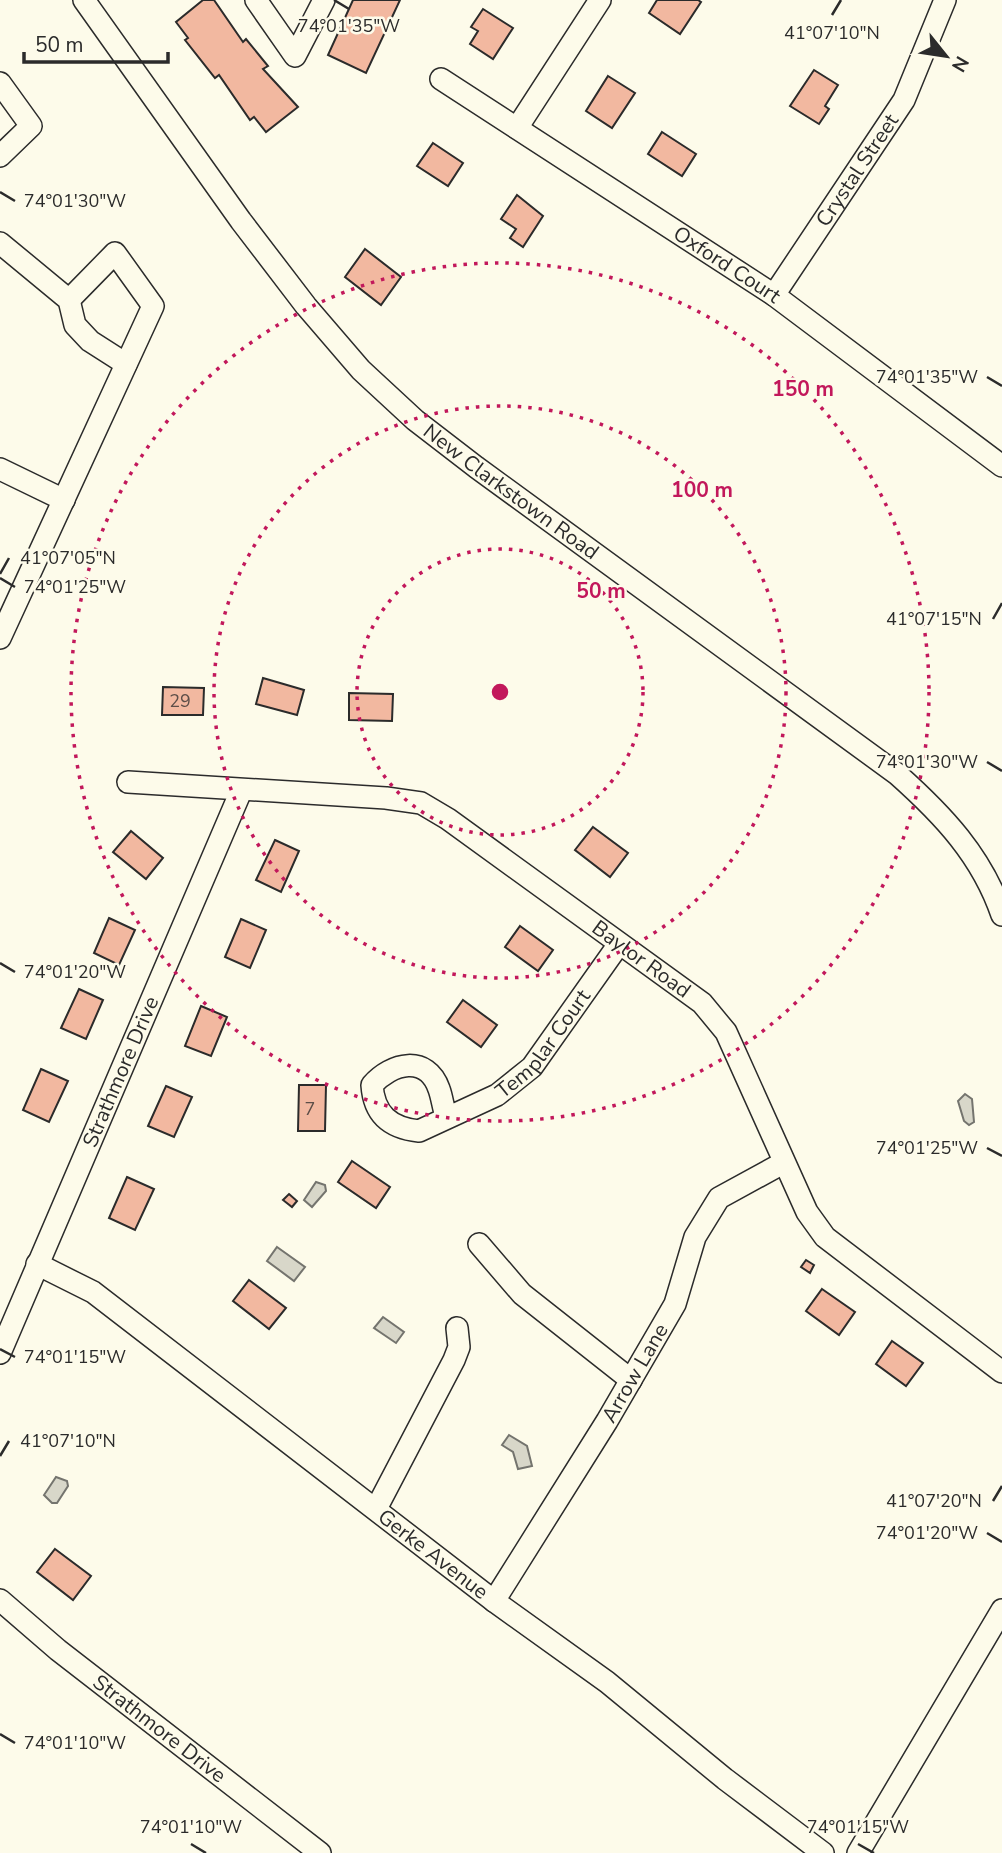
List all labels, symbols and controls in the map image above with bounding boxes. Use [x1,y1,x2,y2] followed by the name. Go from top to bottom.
[298,14,400,38] text: 74°01'35"W
[24,21,168,65] scale bar
[784,21,880,45] text: 41°07'10"N
[911,21,981,91] north arrow
[35,31,84,59] text: 50 m
[945,51,975,77] text: N
[809,108,905,232] street label: Crystal Street
[24,189,126,213] text: 74°01'30"W
[668,219,787,310] street label: Oxford Court
[876,365,978,389] text: 74°01'35"W
[772,375,834,403] text: 150 m
[418,417,604,566] street label: New Clarkstown Road
[671,476,733,504] text: 100 m
[20,546,116,570] text: 41°07'05"N
[24,575,126,599] text: 74°01'25"W
[576,577,626,605] text: 50 m
[886,607,982,631] text: 41°07'15"N
[488,680,512,704] centre of rings
[169,689,191,713] house number: 29
[876,750,978,774] text: 74°01'30"W
[586,914,696,1004] street label: Baylor Road
[24,960,126,984] text: 74°01'20"W
[490,983,597,1105] street label: Templar Court
[76,992,165,1152] street label: Strathmore Drive
[305,1097,315,1121] house number: 7
[876,1136,978,1160] text: 74°01'25"W
[595,1318,675,1428] street label: Arrow Lane
[24,1345,126,1369] text: 74°01'15"W
[20,1429,116,1453] text: 41°07'10"N
[886,1489,982,1513] text: 41°07'20"N
[372,1503,494,1606] street label: Gerke Avenue
[876,1521,978,1545] text: 74°01'20"W
[87,1668,232,1789] street label: Strathmore Drive
[24,1731,126,1755] text: 74°01'10"W
[140,1815,242,1839] text: 74°01'10"W
[807,1815,909,1839] text: 74°01'15"W

